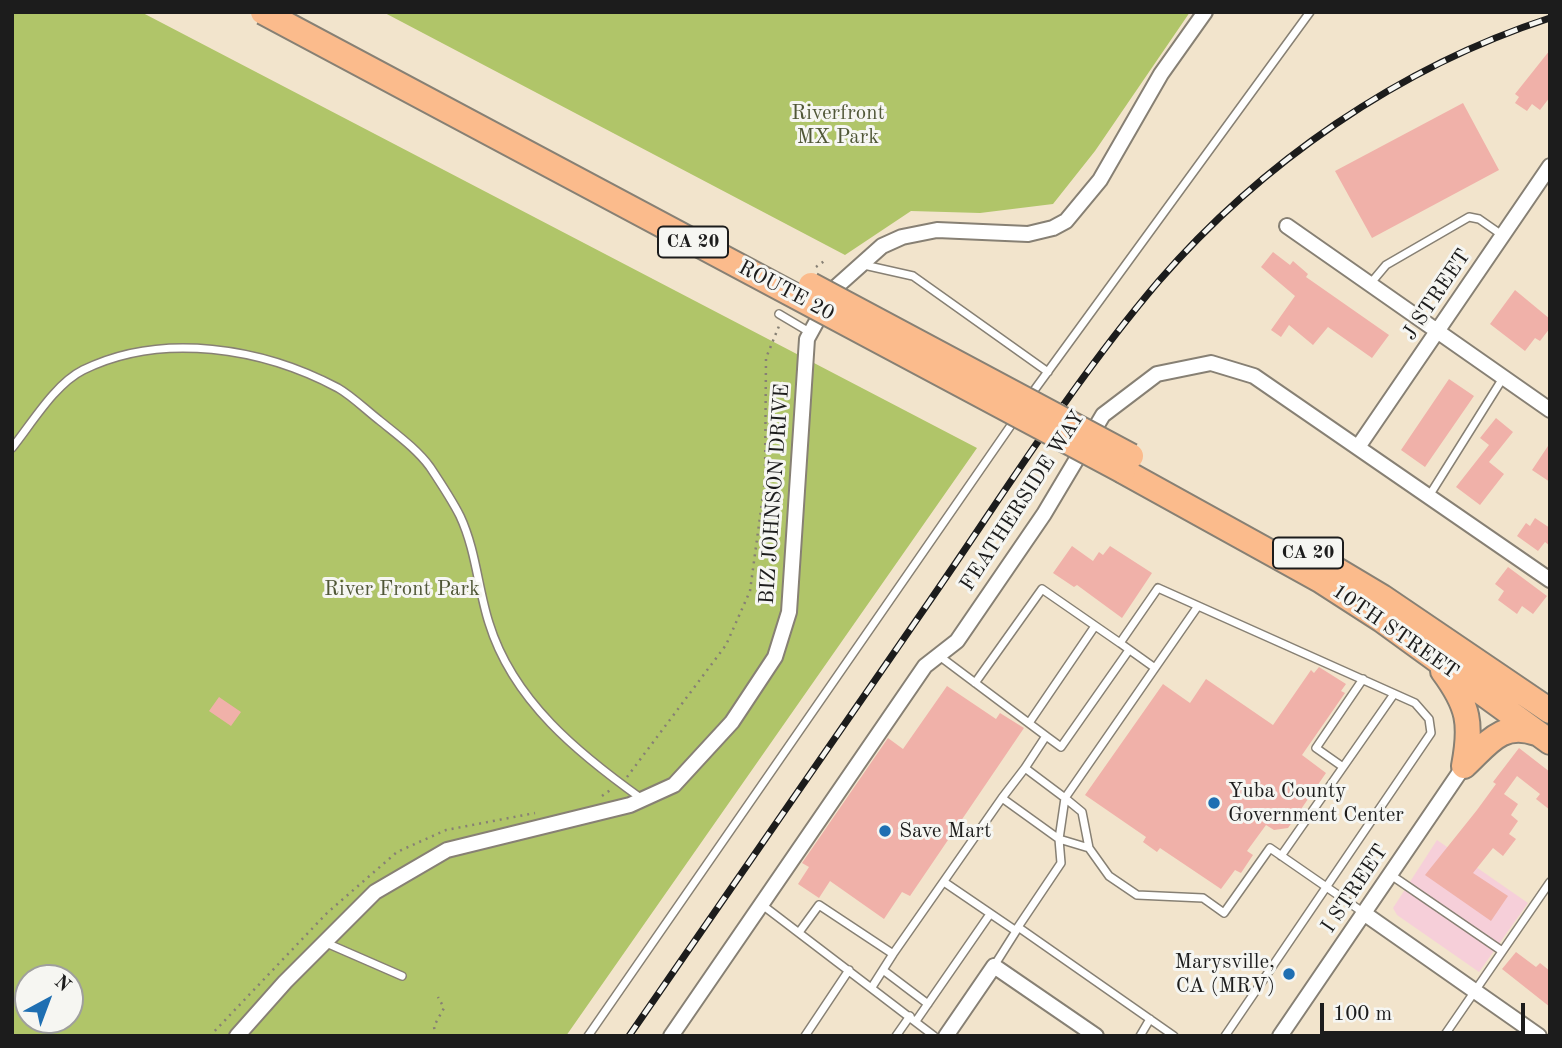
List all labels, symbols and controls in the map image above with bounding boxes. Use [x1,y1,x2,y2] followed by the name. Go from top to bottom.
[791,100,885,150] park label: Riverfront MX Park
[658,226,728,258] road number: CA 20
[1397,245,1477,345] street label: J STREET
[734,255,838,327] street label: ROUTE 20
[755,383,795,605] street label: BIZ JOHNSON DRIVE
[955,406,1091,596] street label: FEATHERSIDE WAY
[1273,538,1343,568] road number: CA 20
[324,576,480,602] park label: River Front Park
[1327,579,1463,685] street label: 10TH STREET
[1228,778,1404,828] place label: Yuba County Government Center
[1206,795,1222,811] marker: Yuba County Government Center
[899,818,991,844] place label: Save Mart
[877,823,893,839] marker: Save Mart
[1316,840,1394,938] street label: I STREET
[1174,949,1275,999] place label: Marysville, CA (MRV)
[14,964,84,1034] north arrow
[1281,966,1297,982] marker: Marysville, CA (MRV)
[50,972,74,996] text: N
[1324,988,1529,1032] scale bar
[1333,1004,1392,1025] text: 100 m

